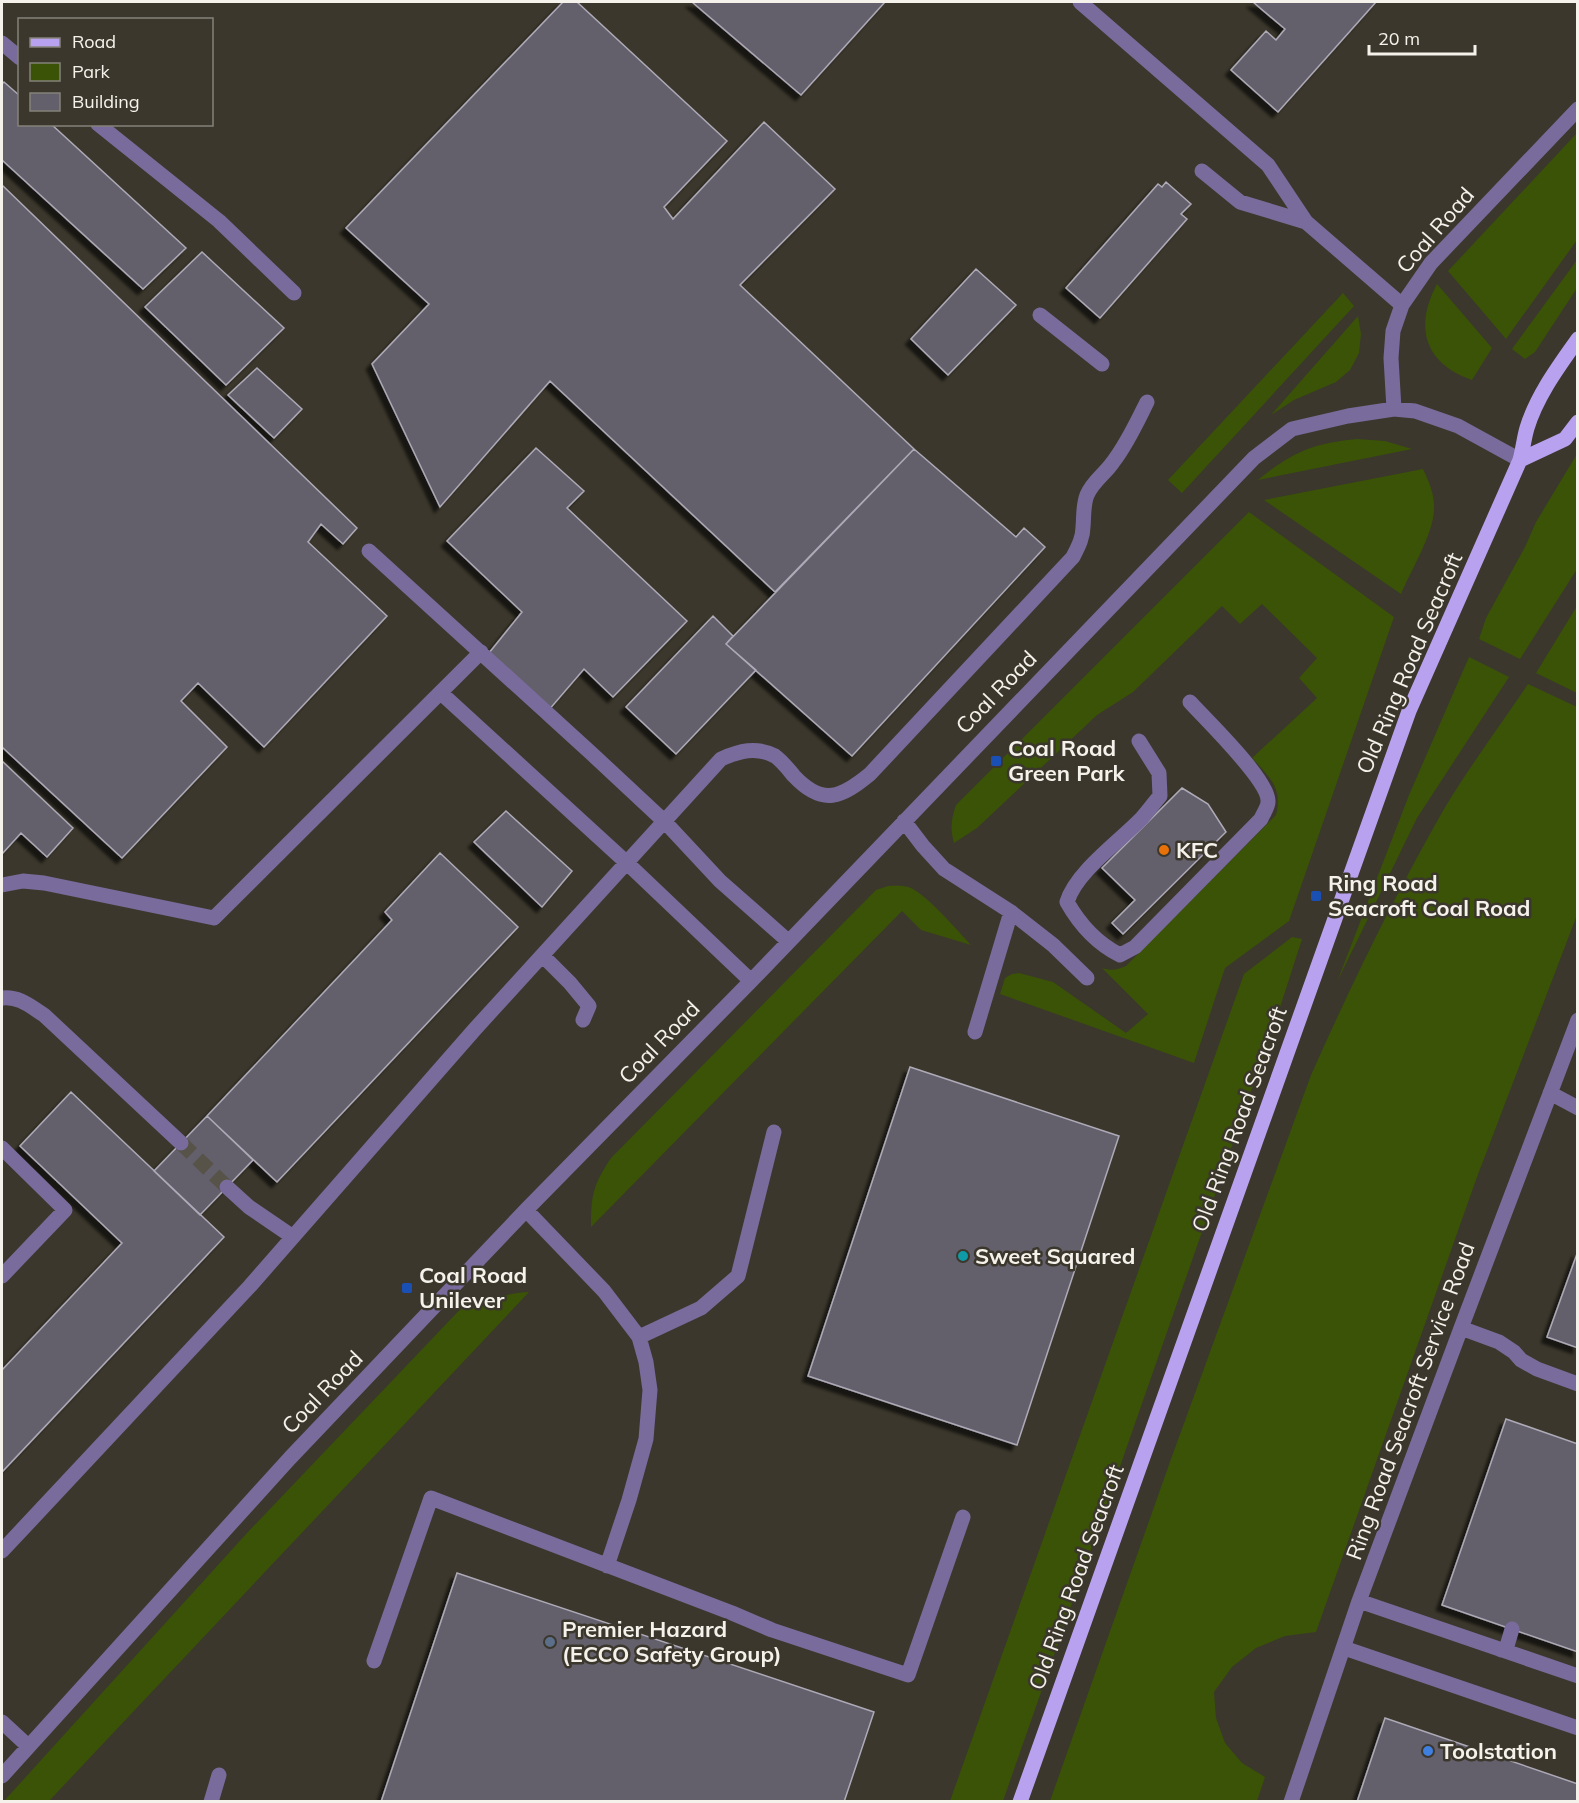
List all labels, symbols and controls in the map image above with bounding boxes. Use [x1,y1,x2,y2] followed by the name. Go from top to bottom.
[18,18,213,126] legend
[1369,18,1476,56] scale bar
[1378,27,1420,50] text: 20 m
[72,30,116,53] text: Road
[72,60,111,83] text: Park
[72,90,140,113] text: Building
[1390,181,1480,279] street label: Coal Road
[1350,548,1468,778] street label: Old Ring Road Seacroft
[949,645,1043,739] street label: Coal Road
[1008,734,1126,787] place label: Coal Road Green Park
[989,754,1003,768] marker: Coal Road Green Park
[1176,836,1218,864] place label: KFC
[1157,843,1171,857] marker: KFC
[1328,869,1530,922] place label: Ring Road Seacroft Coal Road
[1309,889,1323,903] marker: Ring Road Seacroft Coal Road
[612,995,706,1089] street label: Coal Road
[1185,1002,1293,1236] street label: Old Ring Road Seacroft
[1339,1238,1481,1564] street label: Ring Road Seacroft Service Road
[975,1242,1135,1270] place label: Sweet Squared
[956,1249,970,1263] marker: Sweet Squared
[419,1261,527,1314] place label: Coal Road Unilever
[400,1281,414,1295] marker: Coal Road Unilever
[275,1345,369,1439] street label: Coal Road
[1022,1460,1130,1694] street label: Old Ring Road Seacroft
[562,1615,782,1668] place label: Premier Hazard (ECCO Safety Group)
[543,1635,557,1649] marker: Premier Hazard (ECCO Safety Group)
[1440,1737,1557,1765] place label: Toolstation
[1421,1744,1435,1758] marker: Toolstation

